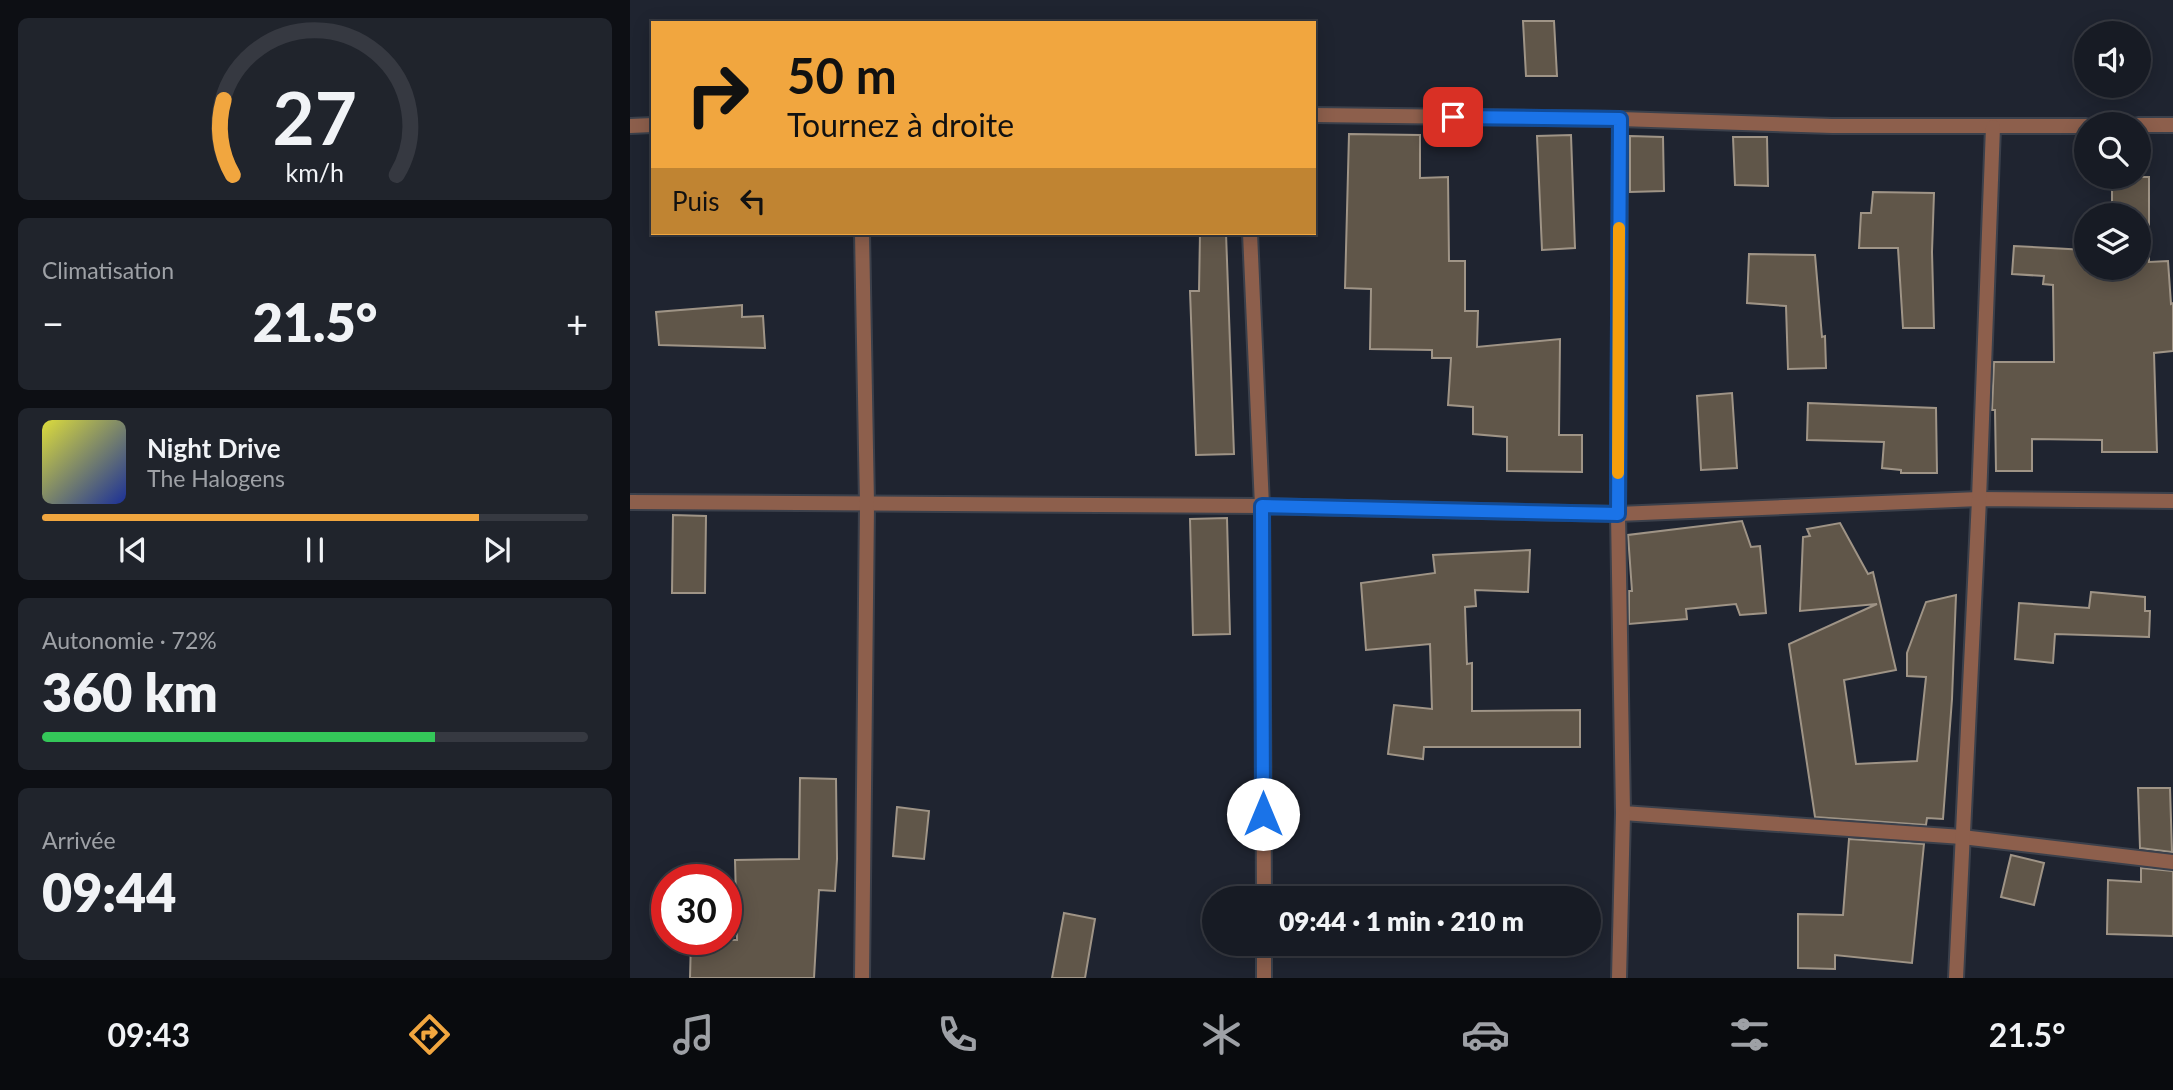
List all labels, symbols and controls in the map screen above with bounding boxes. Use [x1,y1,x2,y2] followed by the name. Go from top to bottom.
[2074,21,2151,280] map controls
[2074,21,2151,98] button: sound
[787,46,897,104] text: 50 m
[672,49,763,140] icon: right
[273,73,357,161] text: 27
[1423,87,1483,147] pin
[1434,98,1472,136] icon: arrive
[787,105,1014,144] text: Tournez à droite
[2074,112,2151,189] button: search
[286,157,344,187] text: km/h
[734,182,772,220] icon: left
[672,185,720,217] text: Puis
[2074,203,2151,280] button: layers
[42,256,174,284] text: Climatisation
[253,291,377,353] text: 21.5°
[42,300,64,346] text: −
[566,300,588,346] text: +
[147,432,281,464] text: Night Drive
[147,464,285,492] text: The Halogens
[114,531,152,569] icon: previous
[296,531,334,569] icon: pause
[478,531,516,569] icon: next
[42,626,217,654] text: Autonomie · 72%
[42,661,218,723] text: 360 km
[1226,777,1300,851] position arrow
[42,826,116,854] text: Arrivée
[42,861,176,923] text: 09:44
[651,864,742,955] speed limit sign: 30
[1279,905,1524,937] text: 09:44 · 1 min · 210 m
[405,1010,454,1059] icon: directions
[669,1010,718,1059] icon: music
[933,1010,982,1059] icon: phone
[1197,1010,1246,1059] icon: climate
[1461,1010,1510,1059] icon: car
[1725,1010,1774,1059] icon: filters
[107,1015,190,1054] text: 09:43
[1989,1015,2065,1054] text: 21.5°

